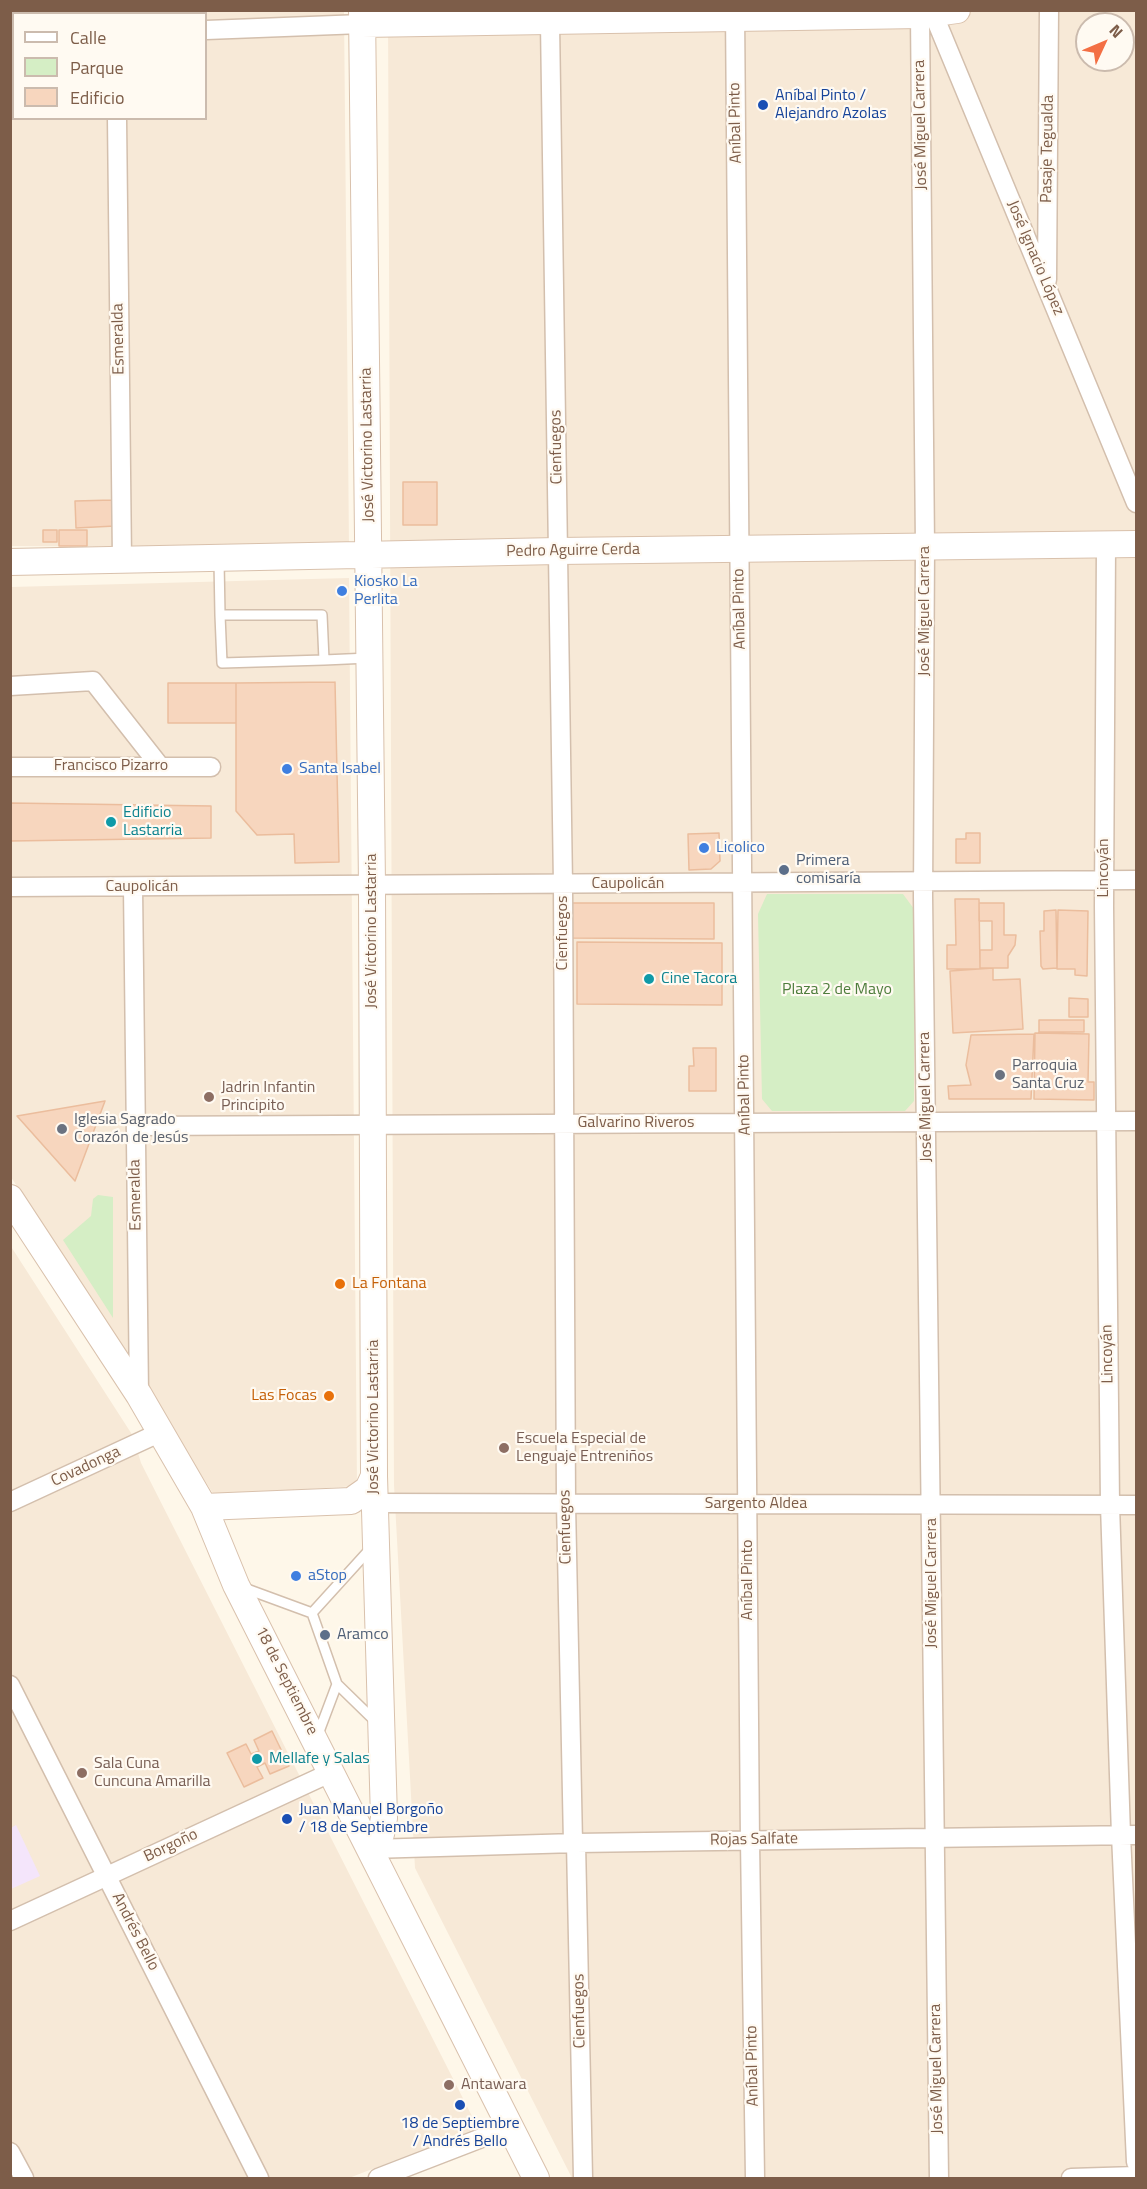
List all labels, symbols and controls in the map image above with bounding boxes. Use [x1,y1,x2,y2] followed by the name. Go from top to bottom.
[12,12,207,120] legend
[1075,12,1135,72] north arrow
[1104,19,1129,43] text: N
[70,24,106,51] text: Calle
[70,54,124,81] text: Parque
[910,60,932,190] street label: José Miguel Carrera
[726,82,746,164] street label: Aníbal Pinto
[70,84,124,111] text: Edificio
[775,86,887,124] place label: Aníbal Pinto / Alejandro Azolas
[1037,95,1059,203] street label: Pasaje Tegualda
[756,98,770,112] marker: Aníbal Pinto / Alejandro Azolas
[1002,198,1068,318] street label: José Ignacio López
[109,303,129,375] street label: Esmeralda
[357,367,379,523] street label: José Victorino Lastarria
[547,409,567,485] street label: Cienfuegos
[506,540,640,562] street label: Pedro Aguirre Cerda
[915,546,935,676] street label: José Miguel Carrera
[730,568,750,650] street label: Aníbal Pinto
[354,572,418,610] place label: Kiosko La Perlita
[335,584,349,598] marker: Kiosko La Perlita
[54,756,168,776] street label: Francisco Pizarro
[299,759,381,779] place label: Santa Isabel
[280,762,294,776] marker: Santa Isabel
[123,803,182,841] place label: Edificio Lastarria
[104,815,118,829] marker: Edificio Lastarria
[716,838,765,858] place label: Licolico
[1094,838,1114,898] street label: Lincoyán
[697,841,711,855] marker: Licolico
[796,851,861,889] place label: Primera comisaría
[362,854,382,1008] street label: José Victorino Lastarria
[777,863,791,877] marker: Primera comisaría
[592,874,664,894] street label: Caupolicán
[106,877,178,897] street label: Caupolicán
[553,896,573,970] street label: Cienfuegos
[661,969,737,989] place label: Cine Tacora
[642,972,656,986] marker: Cine Tacora
[782,980,892,1000] park label: Plaza 2 de Mayo
[915,1032,937,1162] street label: José Miguel Carrera
[735,1054,755,1136] street label: Aníbal Pinto
[1012,1056,1084,1094] place label: Parroquia Santa Cruz
[993,1068,1007,1082] marker: Parroquia Santa Cruz
[221,1078,315,1116] place label: Jadrin Infantin Principito
[202,1090,216,1104] marker: Jadrin Infantin Principito
[74,1110,188,1148] place label: Iglesia Sagrado Corazón de Jesús
[577,1113,695,1133] street label: Galvarino Riveros
[55,1122,69,1136] marker: Iglesia Sagrado Corazón de Jesús
[126,1159,146,1231] street label: Esmeralda
[352,1274,427,1294] place label: La Fontana
[333,1277,347,1291] marker: La Fontana
[1098,1324,1118,1384] street label: Lincoyán
[364,1340,384,1494] street label: José Victorino Lastarria
[251,1386,317,1406] place label: Las Focas
[322,1389,336,1403] marker: Las Focas
[516,1429,653,1467] place label: Escuela Especial de Lenguaje Entreniños
[497,1441,511,1455] marker: Escuela Especial de Lenguaje Entreniños
[48,1443,124,1491] street label: Covadonga
[556,1489,576,1565] street label: Cienfuegos
[705,1494,807,1514] street label: Sargento Aldea
[922,1518,942,1648] street label: José Miguel Carrera
[738,1539,758,1621] street label: Aníbal Pinto
[308,1566,347,1586] place label: aStop
[289,1569,303,1583] marker: aStop
[250,1624,322,1738] street label: 18 de Septiembre
[337,1625,389,1645] place label: Aramco
[318,1628,332,1642] marker: Aramco
[269,1749,370,1769] place label: Mellafe y Salas
[250,1752,264,1766] marker: Mellafe y Salas
[94,1754,211,1792] place label: Sala Cuna Cuncuna Amarilla
[75,1766,89,1780] marker: Sala Cuna Cuncuna Amarilla
[299,1800,444,1838] place label: Juan Manuel Borgoño / 18 de Septiembre
[280,1812,294,1826] marker: Juan Manuel Borgoño / 18 de Septiembre
[141,1825,201,1867] street label: Borgoño
[710,1830,798,1850] street label: Rojas Salfate
[107,1890,163,1974] street label: Andrés Bello
[570,1973,590,2049] street label: Cienfuegos
[926,2004,948,2134] street label: José Miguel Carrera
[743,2025,763,2107] street label: Aníbal Pinto
[461,2075,526,2095] place label: Antawara
[442,2078,456,2092] marker: Antawara
[453,2098,467,2112] marker: 18 de Septiembre / Andrés Bello
[400,2114,520,2152] place label: 18 de Septiembre / Andrés Bello

